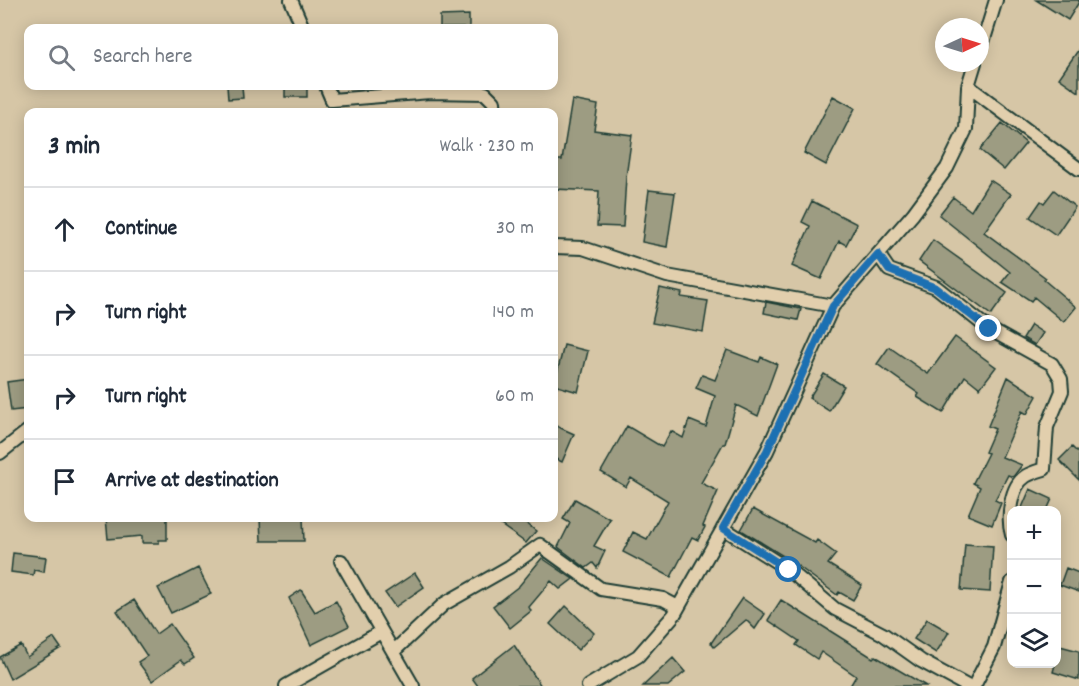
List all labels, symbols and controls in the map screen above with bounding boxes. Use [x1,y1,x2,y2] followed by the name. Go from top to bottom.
[935,18,989,72] north arrow
[24,24,558,90] search box
[45,41,78,74] icon: search
[93,42,192,73] text: Search here
[48,129,100,166] text: 3 min
[440,133,534,161] text: Walk · 230 m
[48,213,81,246] icon: ahead
[105,214,177,245] text: Continue
[496,215,534,243] text: 30 m
[48,297,81,330] icon: right
[105,298,187,329] text: Turn right
[492,299,534,327] text: 140 m
[975,315,1001,341] route end
[48,381,81,414] icon: right
[105,382,187,413] text: Turn right
[495,383,534,411] text: 60 m
[48,465,81,498] icon: arrive
[105,466,279,497] text: Arrive at destination
[1007,506,1061,668] map controls
[1007,506,1061,560] button: +
[775,556,801,582] route start
[1007,560,1061,614] button: −
[1007,614,1061,668] button: layers

